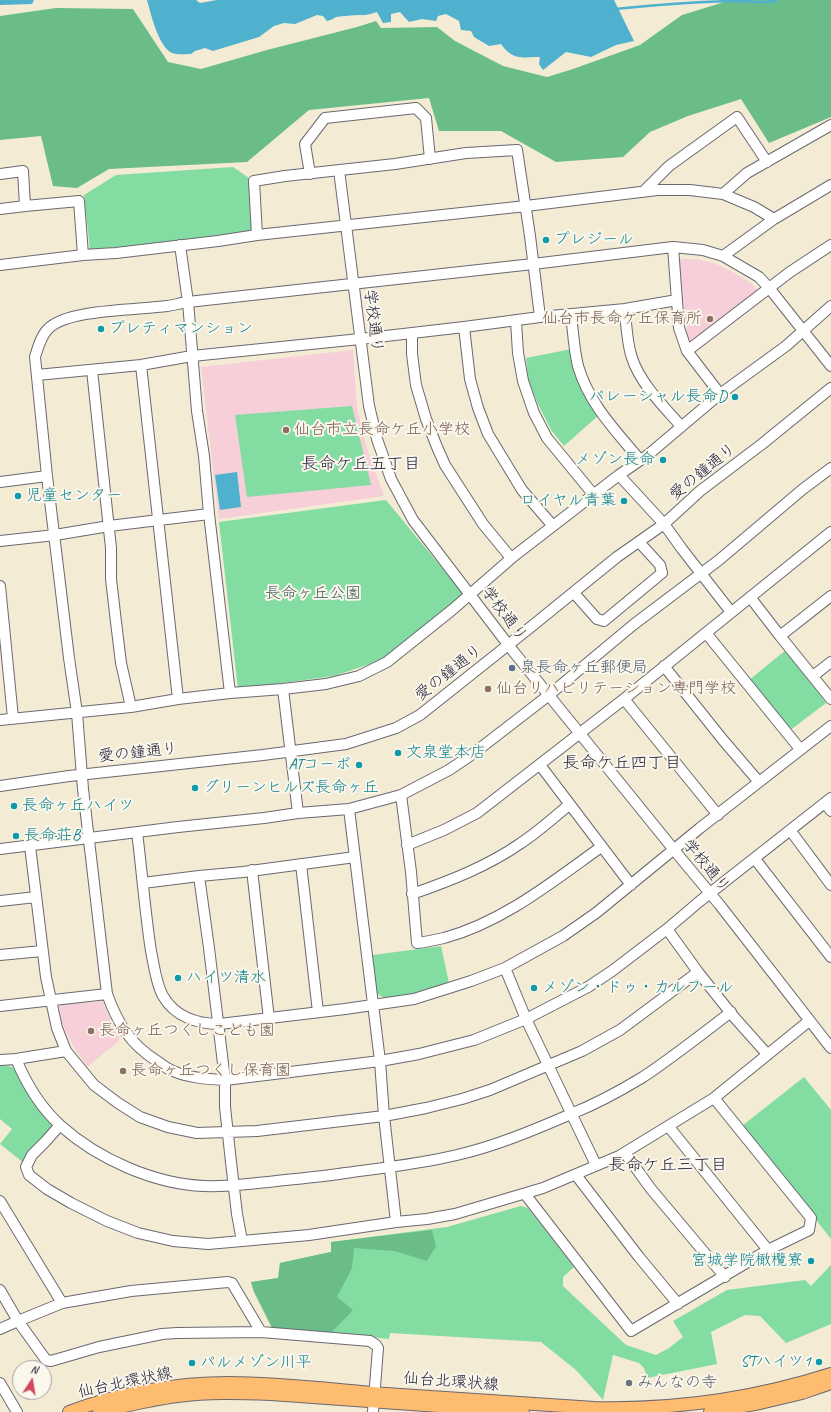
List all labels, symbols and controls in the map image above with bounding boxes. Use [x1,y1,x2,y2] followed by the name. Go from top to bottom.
[554,230,634,250] place label: プレジール
[541,235,551,245] marker: プレジール
[360,288,386,354] street label: 学校通り
[542,309,702,329] place label: 仙台市長命ケ丘保育所
[705,314,715,324] marker: 仙台市長命ケ丘保育所
[109,319,253,339] place label: プレティマンション
[96,324,106,334] marker: プレティマンション
[589,387,727,407] place label: パレーシャル長命D
[730,392,740,402] marker: パレーシャル長命D
[294,420,470,440] place label: 仙台市立長命ケ丘小学校
[281,425,291,435] marker: 仙台市立長命ケ丘小学校
[666,439,740,505] street label: 愛の鐘通り
[575,450,655,470] place label: メゾン長命
[302,455,420,475] district label: 長命ケ丘五丁目
[658,455,668,465] marker: メゾン長命
[26,486,122,506] place label: 児童センター
[13,491,23,501] marker: 児童センター
[520,491,616,511] place label: ロイヤル青葉
[619,496,629,506] marker: ロイヤル青葉
[477,583,531,645] street label: 学校通り
[265,584,361,604] park label: 長命ヶ丘公園
[412,641,486,705] street label: 愛の鐘通り
[520,658,648,678] place label: 泉長命ヶ丘郵便局
[507,663,517,673] marker: 泉長命ヶ丘郵便局
[496,679,736,699] place label: 仙台リハビリテーション専門学校
[483,684,493,694] marker: 仙台リハビリテーション専門学校
[97,739,179,767] street label: 愛の鐘通り
[406,743,486,763] place label: 文泉堂本店
[393,748,403,758] marker: 文泉堂本店
[563,754,681,774] district label: 長命ケ丘四丁目
[288,755,351,775] place label: ATコーポ
[354,760,364,770] marker: ATコーポ
[203,778,379,798] place label: グリーンヒルズ長命ヶ丘
[190,783,200,793] marker: グリーンヒルズ長命ヶ丘
[22,796,134,816] place label: 長命ヶ丘ハイツ
[9,801,19,811] marker: 長命ヶ丘ハイツ
[24,826,80,846] place label: 長命荘B
[11,831,21,841] marker: 長命荘B
[678,835,734,897] street label: 学校通り
[186,968,266,988] place label: ハイツ清水
[173,973,183,983] marker: ハイツ清水
[542,978,734,998] place label: メゾン・ドゥ・カルフール
[529,983,539,993] marker: メゾン・ドゥ・カルフール
[99,1021,275,1041] place label: 長命ヶ丘つくしこども園
[86,1026,96,1036] marker: 長命ヶ丘つくしこども園
[131,1061,291,1081] place label: 長命ヶ丘つくし保育園
[118,1066,128,1076] marker: 長命ヶ丘つくし保育園
[609,1156,727,1176] district label: 長命ケ丘三丁目
[691,1251,803,1271] place label: 宮城学院橄欖寮
[806,1256,816,1266] marker: 宮城学院橄欖寮
[741,1352,811,1372] place label: STハイツ1
[200,1353,312,1373] place label: パルメゾン川平
[814,1357,824,1367] marker: STハイツ1
[187,1358,197,1368] marker: パルメゾン川平
[12,1360,52,1400] north arrow
[29,1362,39,1377] text: N
[76,1364,174,1402] street label: 仙台北環状線
[402,1369,500,1395] street label: 仙台北環状線
[637,1373,717,1393] place label: みんなの寺
[624,1378,634,1388] marker: みんなの寺

